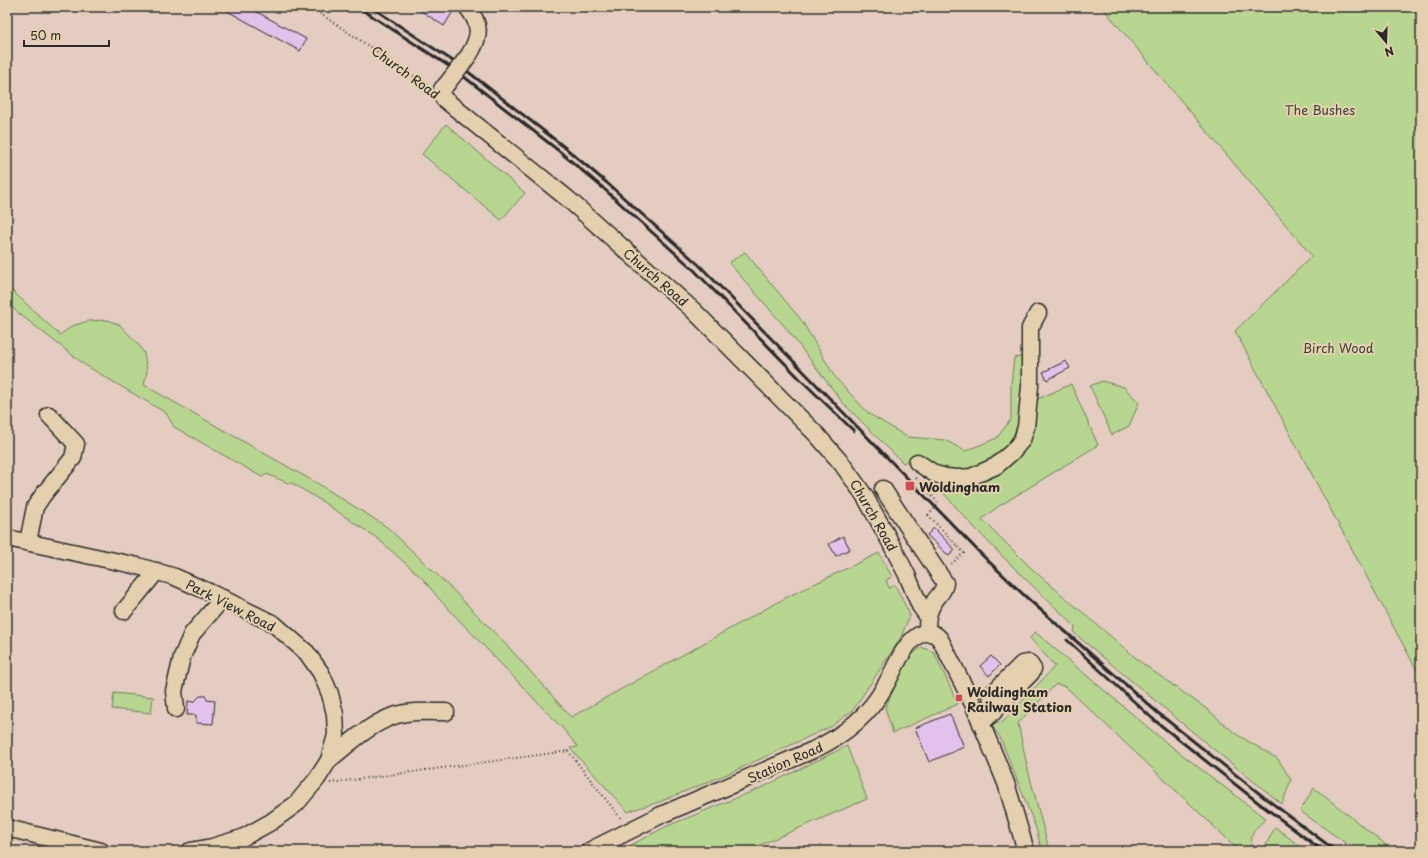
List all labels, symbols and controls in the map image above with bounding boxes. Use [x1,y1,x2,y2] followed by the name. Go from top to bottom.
[24,22,109,48] scale bar
[1366,22,1406,62] north arrow
[30,26,61,44] text: 50 m
[368,41,444,103] street label: Church Road
[1382,42,1396,61] text: N
[1285,100,1355,119] park label: The Bushes
[619,244,693,310] street label: Church Road
[1302,338,1374,357] park label: Birch Wood
[846,476,902,554] street label: Church Road
[919,477,1000,496] place label: Woldingham
[904,480,916,492] marker: Woldingham
[183,574,279,636] street label: Park View Road
[967,682,1072,716] place label: Woldingham Railway Station
[954,693,964,703] marker: Woldingham Railway Station
[744,737,826,787] street label: Station Road

